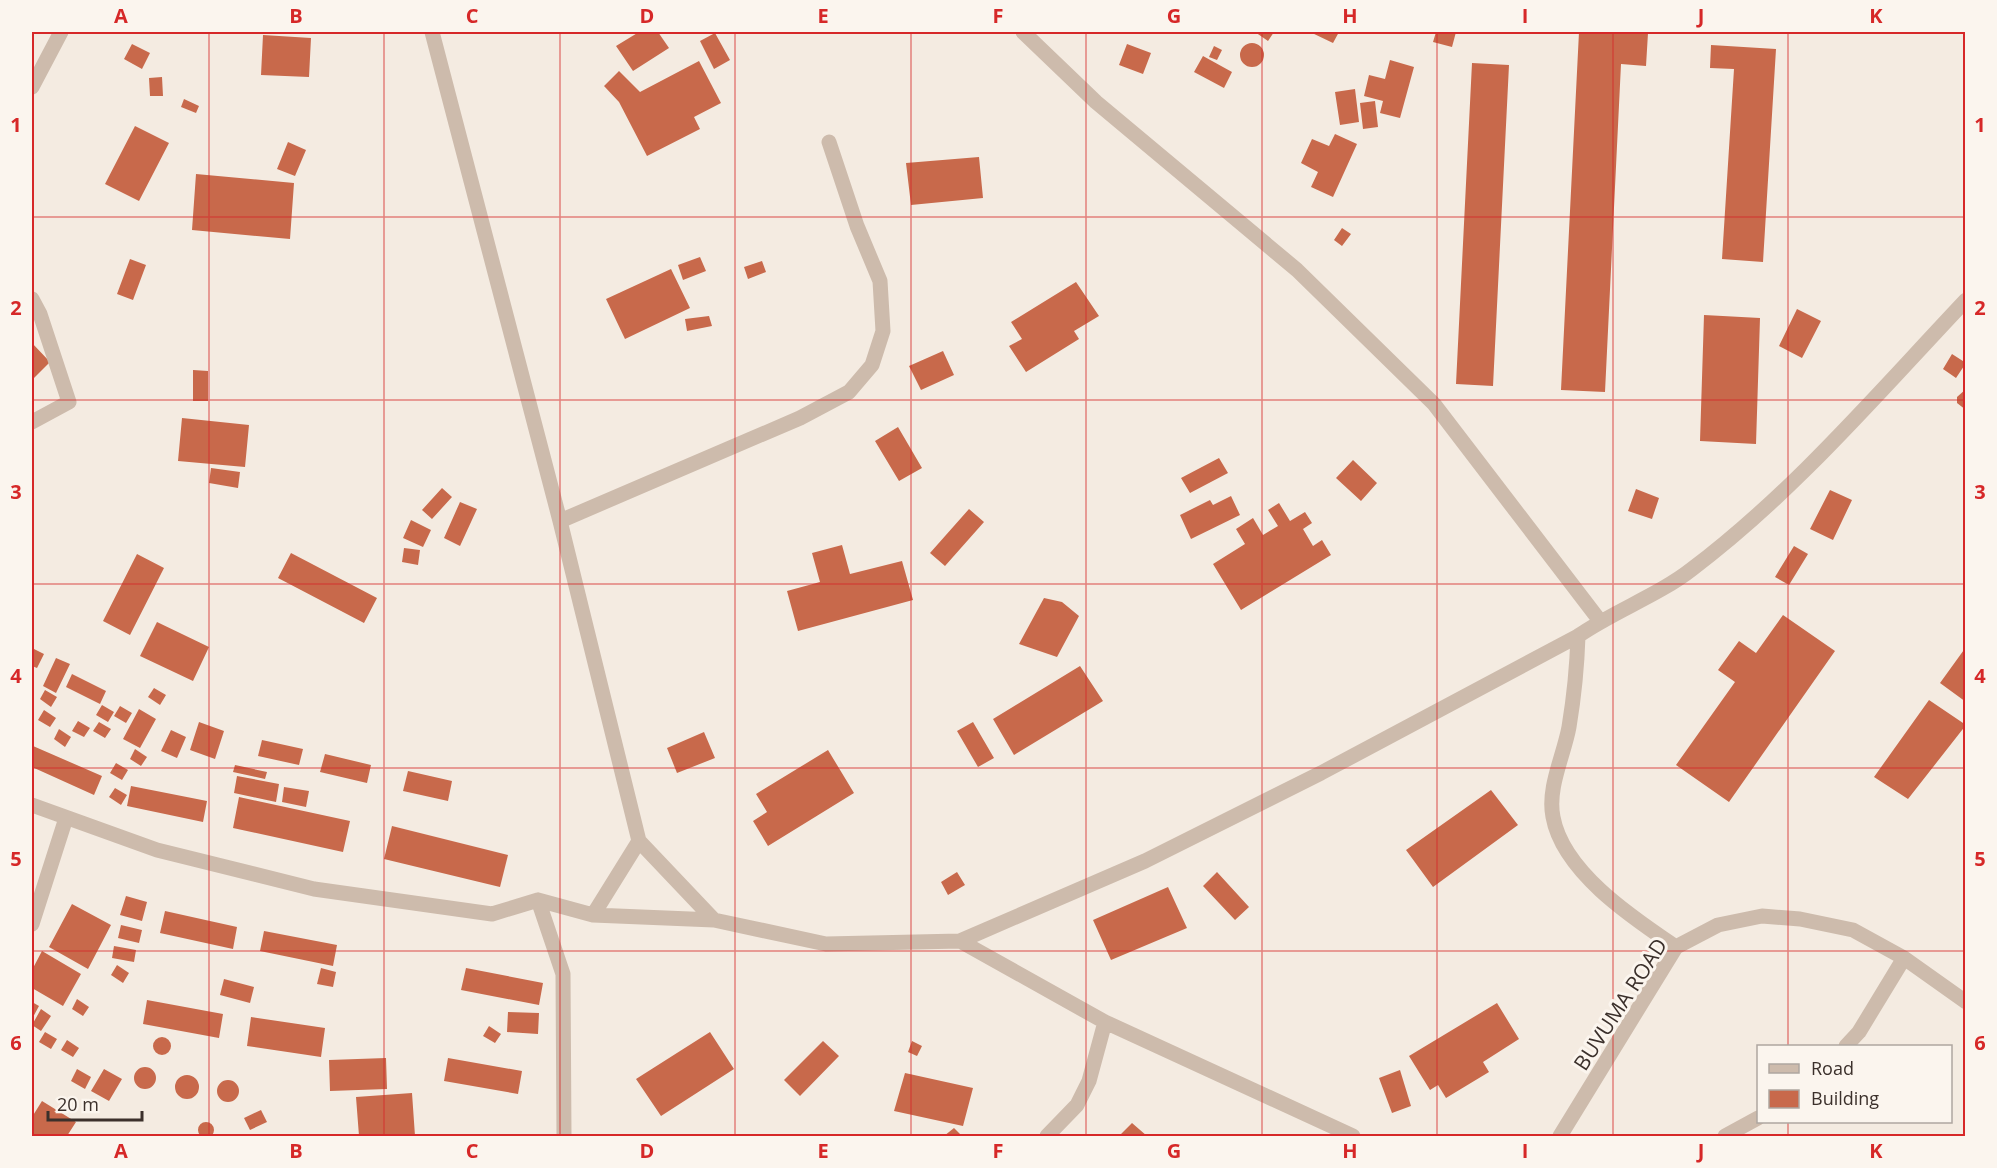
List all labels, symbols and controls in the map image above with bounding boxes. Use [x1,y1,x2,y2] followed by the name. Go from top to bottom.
[114,2,128,29] text: A
[289,2,303,29] text: B
[466,2,479,29] text: C
[640,2,654,29] text: D
[817,2,829,29] text: E
[993,2,1003,29] text: F
[1167,2,1181,29] text: G
[1342,2,1358,29] text: H
[1522,2,1528,29] text: I
[1696,2,1704,29] text: J
[1869,2,1883,29] text: K
[10,111,22,138] text: 1
[1974,111,1986,138] text: 1
[10,294,22,321] text: 2
[1974,294,1986,321] text: 2
[10,478,22,505] text: 3
[1974,478,1986,505] text: 3
[10,662,22,689] text: 4
[1974,662,1986,689] text: 4
[10,845,22,872] text: 5
[1974,845,1986,872] text: 5
[1567,933,1673,1075] street label: BUVUMA ROAD
[10,1029,22,1056] text: 6
[1974,1029,1986,1056] text: 6
[1757,1045,1952,1123] legend
[1811,1056,1854,1080] text: Road
[48,1084,142,1122] scale bar
[1811,1086,1879,1110] text: Building
[57,1092,99,1116] text: 20 m
[114,1137,128,1164] text: A
[289,1137,303,1164] text: B
[466,1137,479,1164] text: C
[640,1137,654,1164] text: D
[817,1137,829,1164] text: E
[993,1137,1003,1164] text: F
[1167,1137,1181,1164] text: G
[1342,1137,1358,1164] text: H
[1522,1137,1528,1164] text: I
[1696,1137,1704,1164] text: J
[1869,1137,1883,1164] text: K

